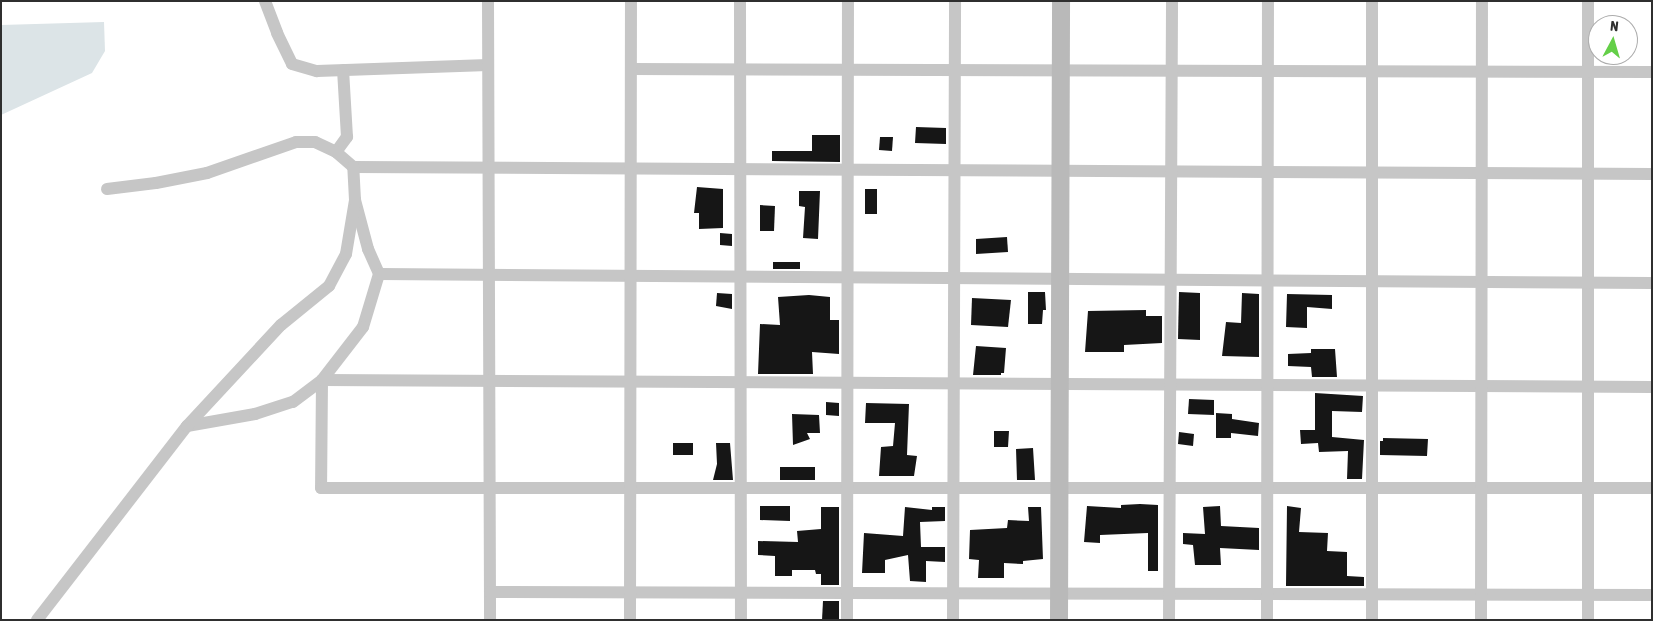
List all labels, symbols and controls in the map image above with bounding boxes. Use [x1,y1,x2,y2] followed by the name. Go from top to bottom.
[1588,15,1638,65] north arrow
[1610,18,1619,34] text: N

